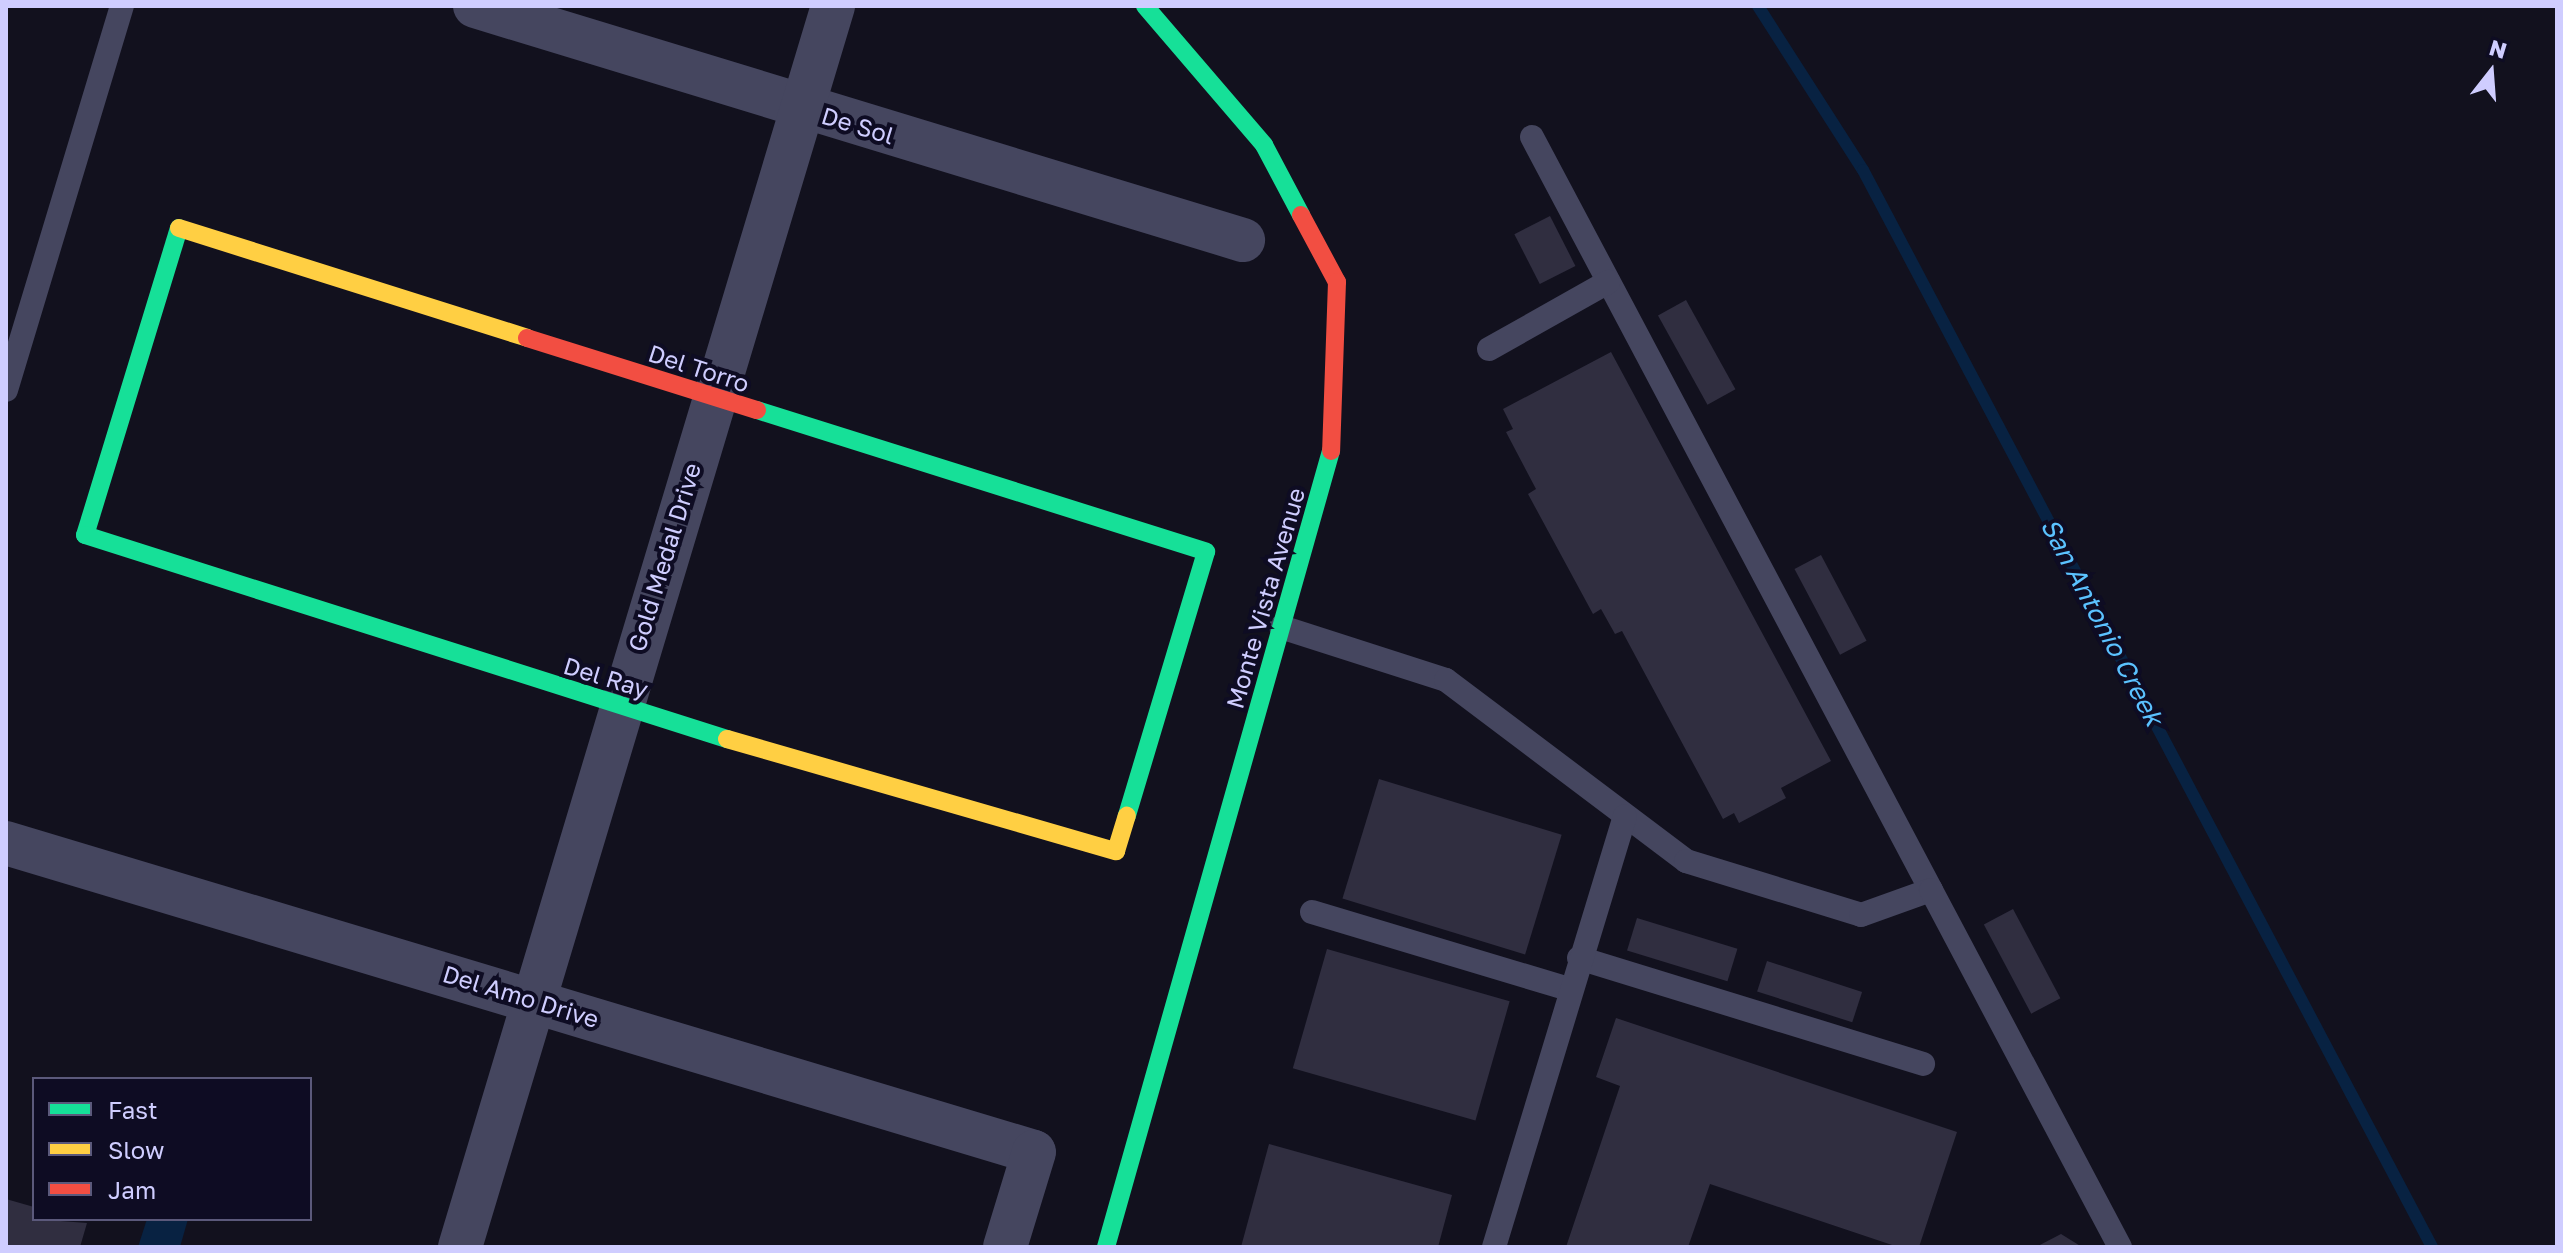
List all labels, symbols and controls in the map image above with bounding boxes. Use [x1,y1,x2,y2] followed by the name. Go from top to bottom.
[2451,32,2531,112] north arrow
[2486,33,2510,64] text: N
[818,100,898,150] street label: De Sol
[645,338,753,398] street label: Del Torro
[622,459,706,655] street label: Gold Medal Drive
[1220,484,1310,712] street label: Monte Vista Avenue
[2034,513,2170,731] water label: San Antonio Creek
[560,651,652,703] street label: Del Ray
[440,959,602,1033] street label: Del Amo Drive
[32,1077,312,1221] legend
[108,1095,158,1124] text: Fast
[108,1135,164,1164] text: Slow
[108,1175,156,1204] text: Jam

